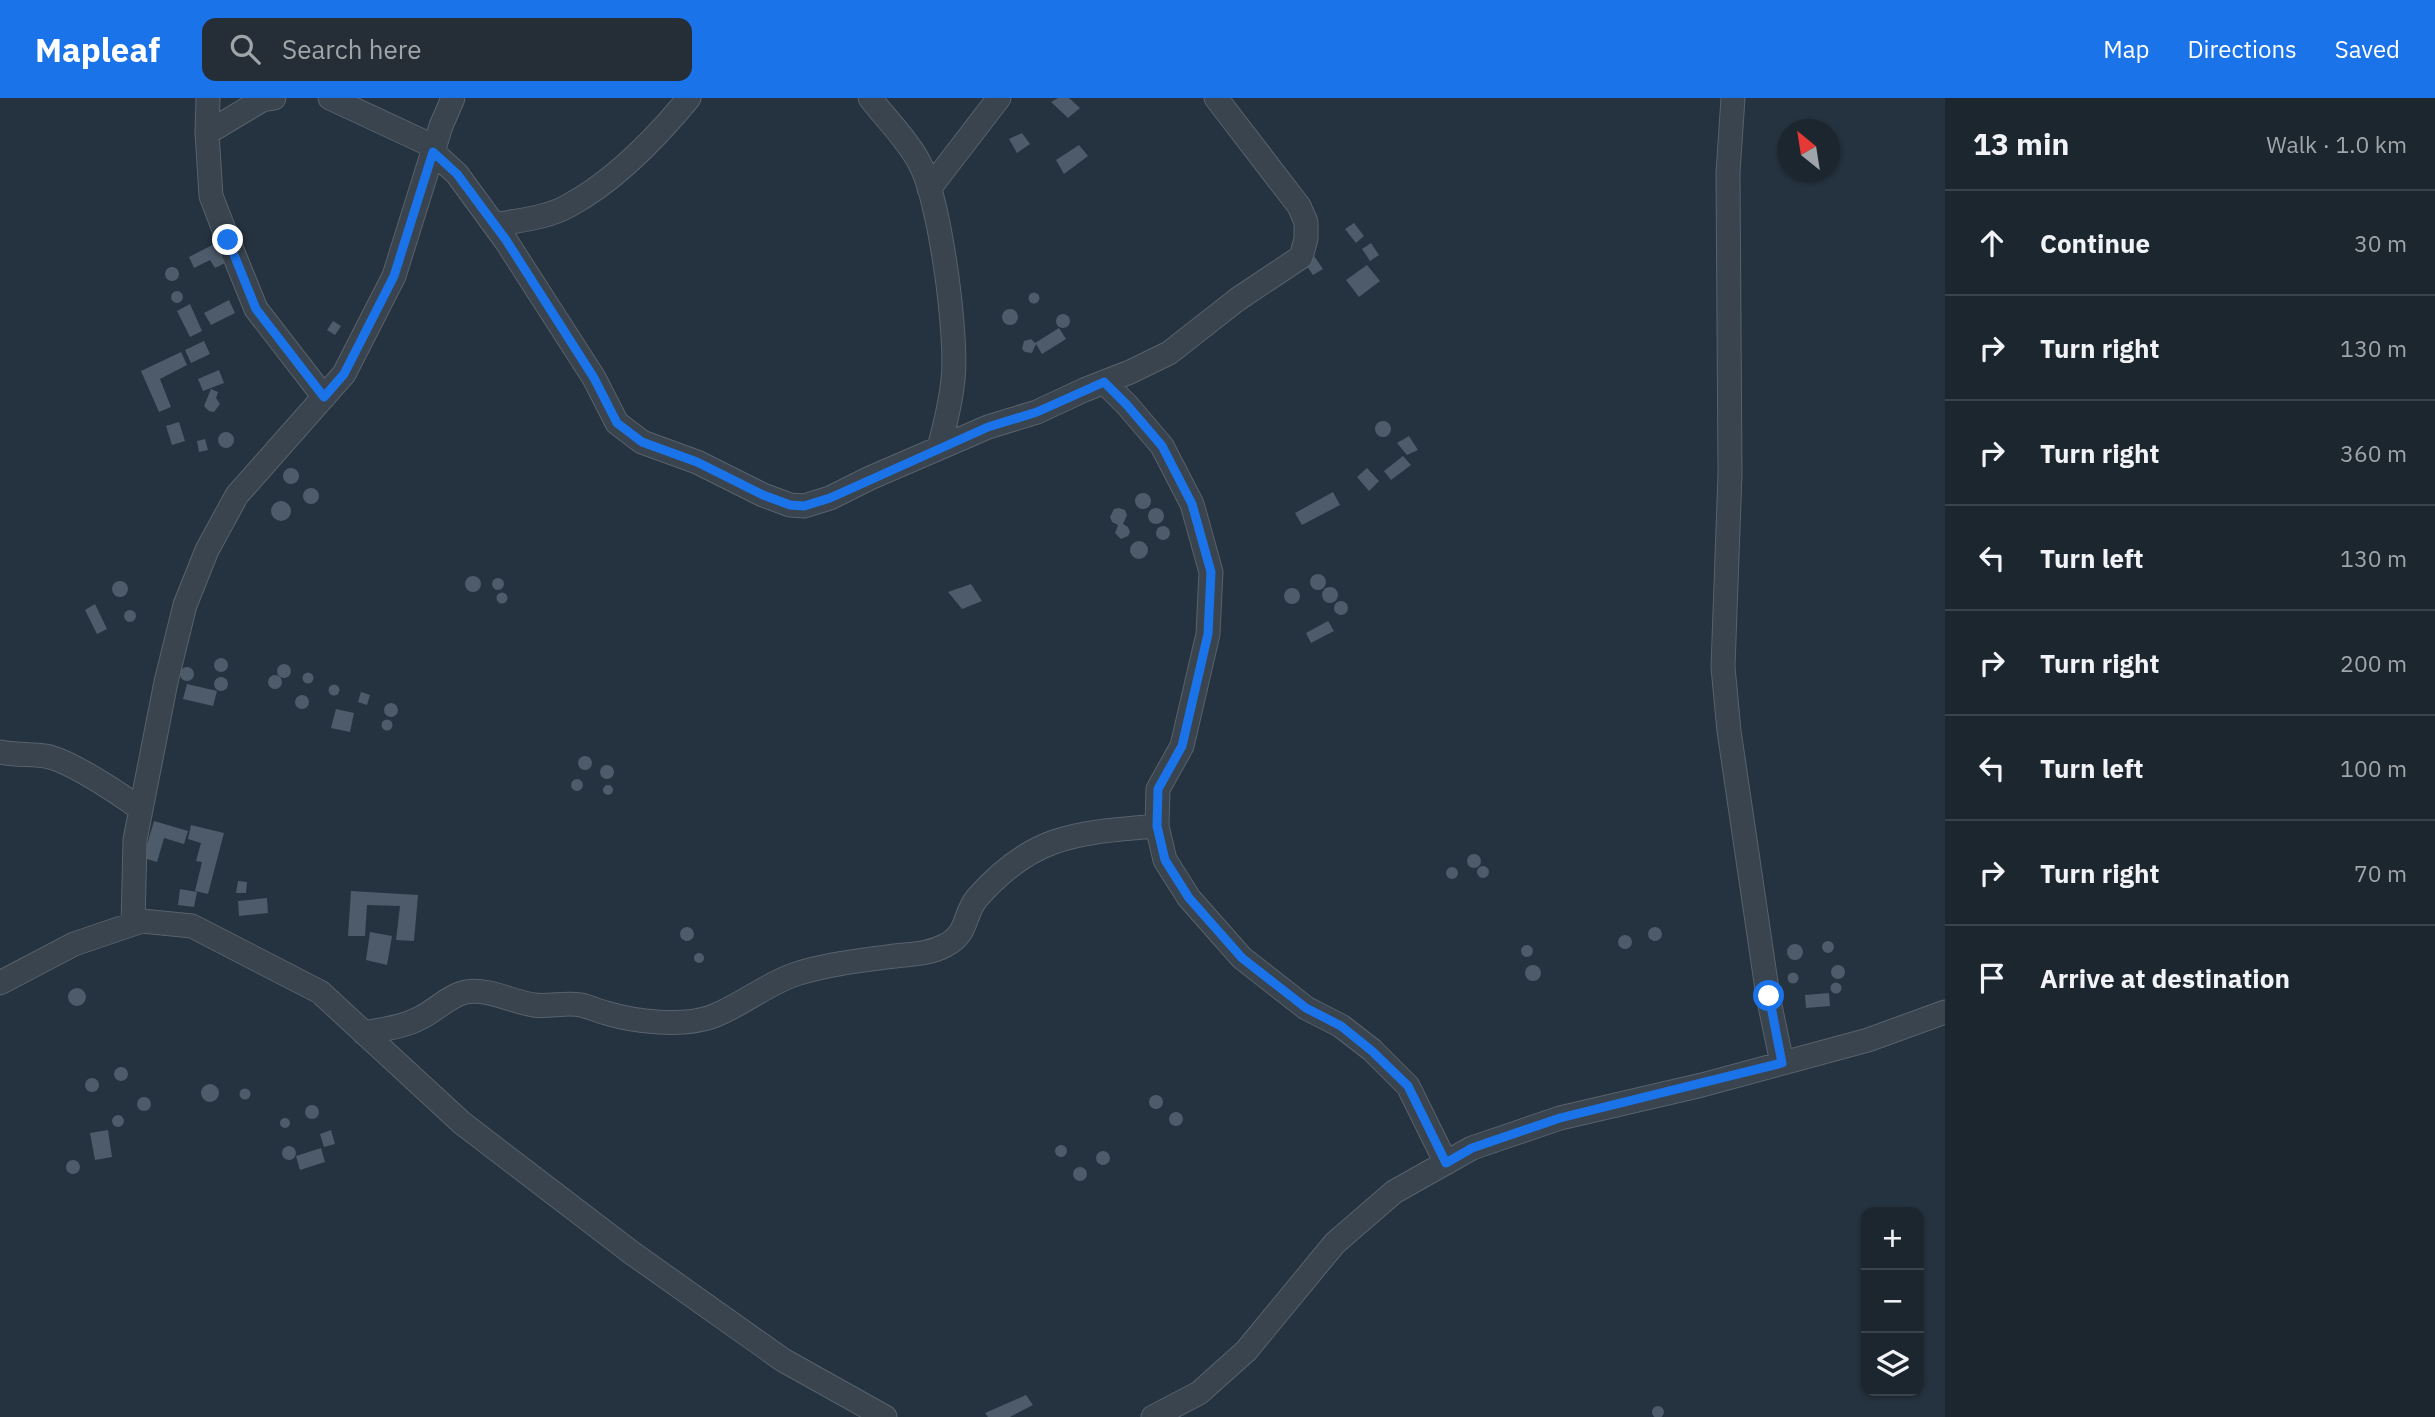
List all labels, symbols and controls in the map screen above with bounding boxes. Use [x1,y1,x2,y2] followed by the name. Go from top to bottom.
[202,18,692,81] search box
[35,28,160,71] text: Mapleaf
[226,30,264,68] icon: search
[282,32,422,66] text: Search here
[2103,33,2149,65] text: Map
[2187,33,2297,65] text: Directions
[2335,33,2400,65] text: Saved
[1777,119,1840,182] north arrow
[1973,124,2069,163] text: 13 min
[2266,129,2407,159] text: Walk · 1.0 km
[212,224,243,255] route end
[1973,224,2011,262] icon: ahead
[2040,226,2150,260] text: Continue
[2354,228,2407,258] text: 30 m
[1973,329,2011,367] icon: right
[2040,331,2159,365] text: Turn right
[2340,333,2407,363] text: 130 m
[1973,434,2011,472] icon: right
[2040,436,2159,470] text: Turn right
[2340,438,2407,468] text: 360 m
[1973,539,2011,577] icon: left
[2040,541,2143,575] text: Turn left
[2340,543,2407,573] text: 130 m
[1973,644,2011,682] icon: right
[2040,646,2159,680] text: Turn right
[2340,648,2407,678] text: 200 m
[1973,749,2011,787] icon: left
[2040,751,2143,785] text: Turn left
[2340,753,2407,783] text: 100 m
[1973,854,2011,892] icon: right
[2040,856,2159,890] text: Turn right
[2354,858,2407,888] text: 70 m
[1973,959,2011,997] icon: arrive
[2040,961,2290,995] text: Arrive at destination
[1753,980,1784,1011] route start
[1861,1207,1924,1396] map controls
[1861,1207,1924,1270] button: +
[1861,1270,1924,1333] button: −
[1861,1333,1924,1396] button: layers

